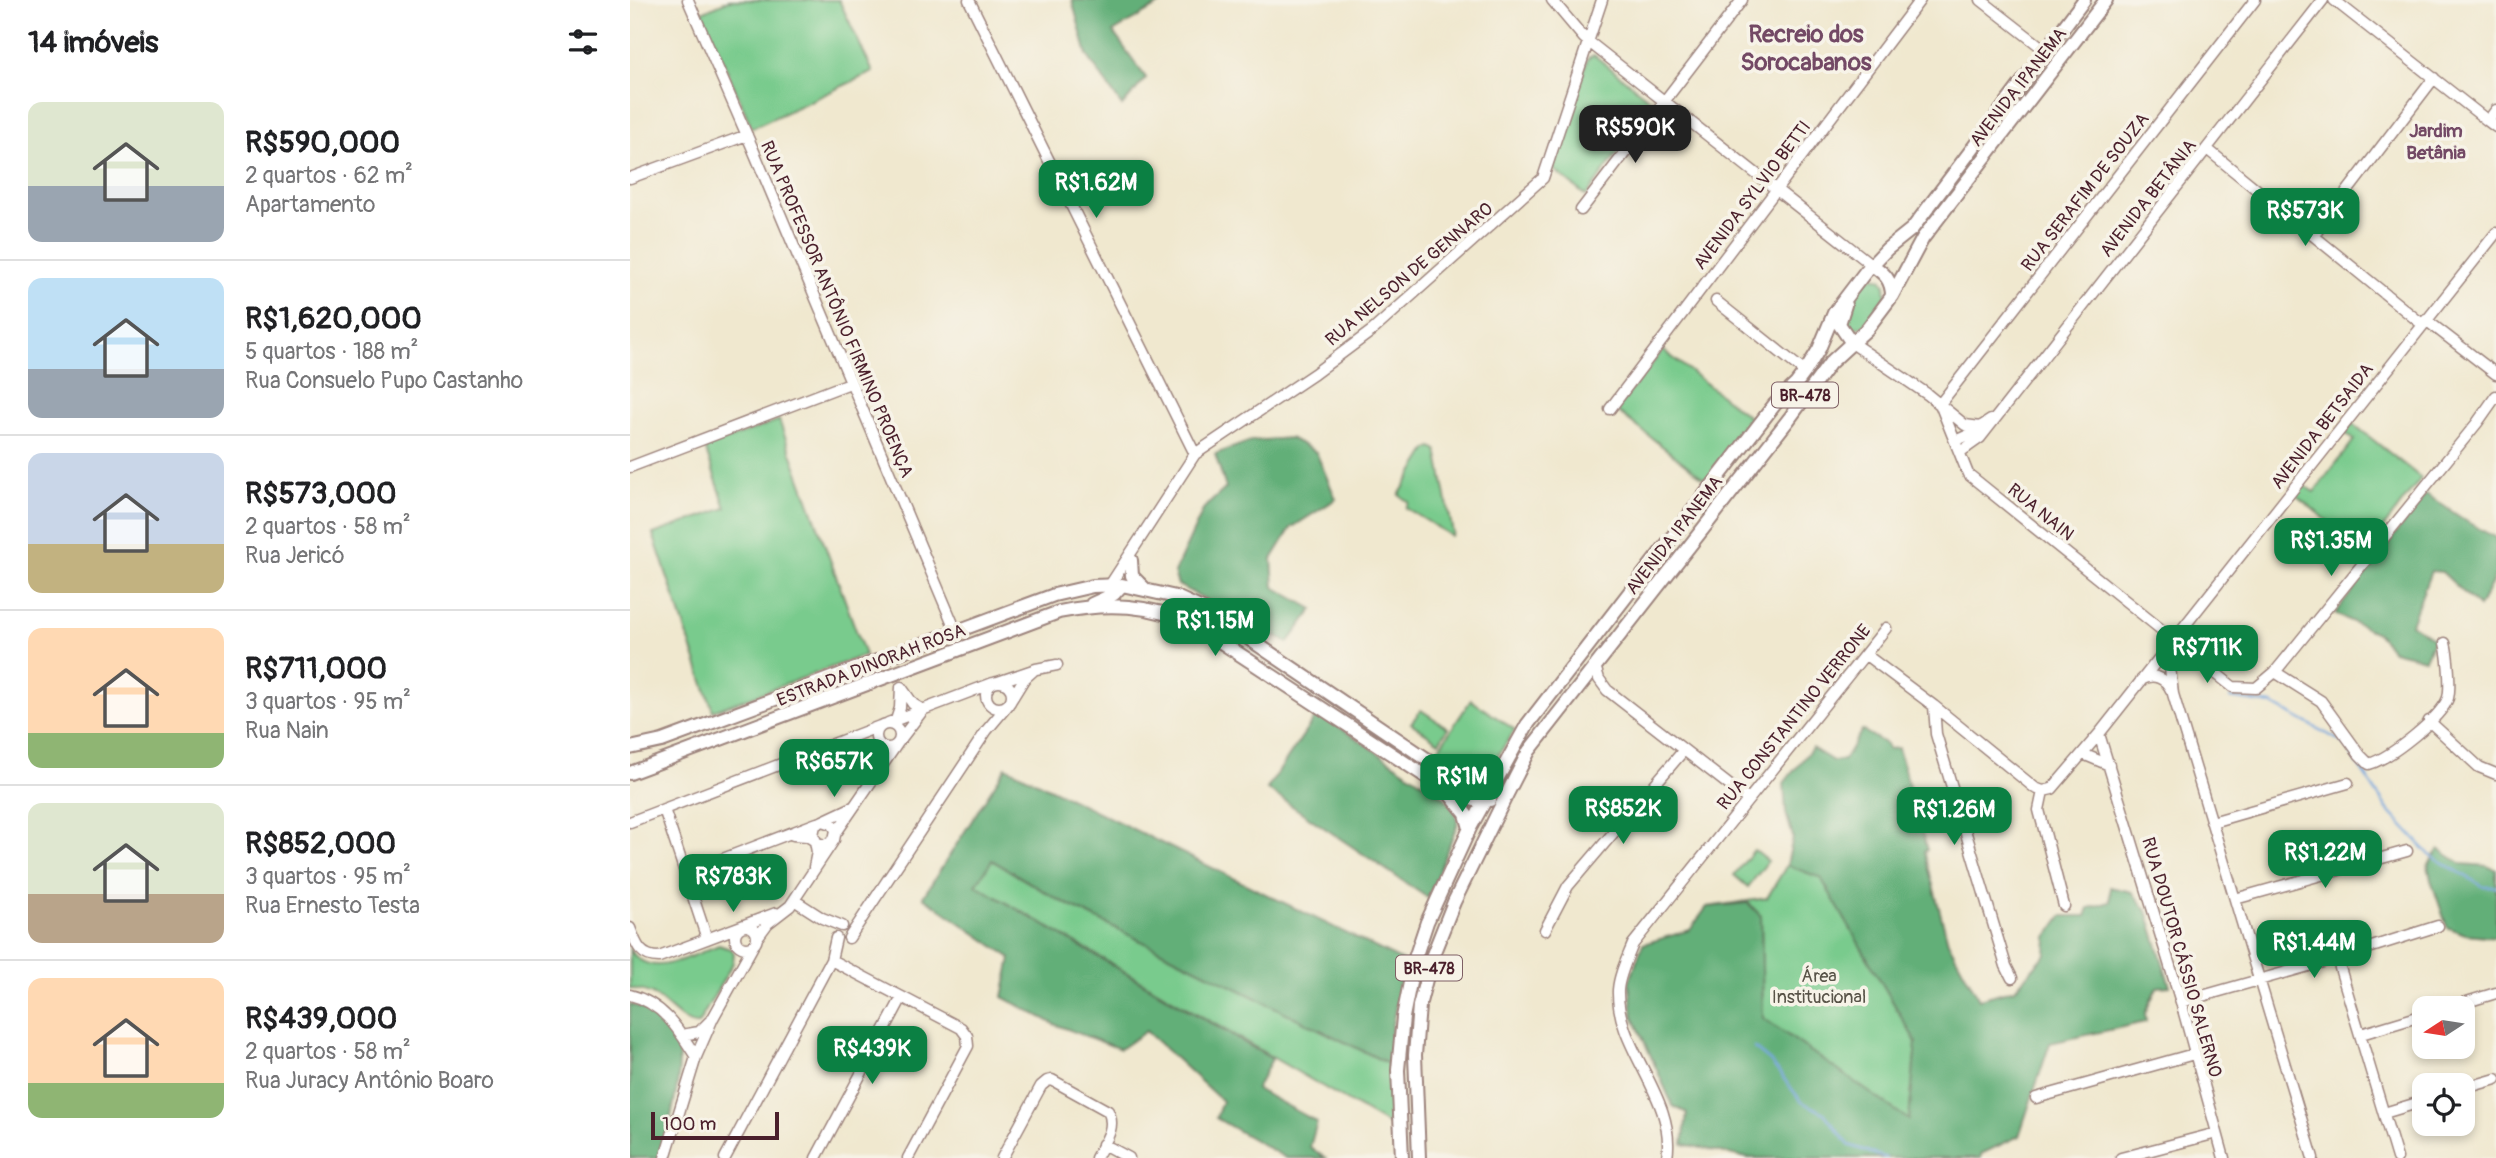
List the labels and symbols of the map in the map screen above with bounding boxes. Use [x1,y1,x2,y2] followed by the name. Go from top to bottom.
[1740,20,1872,77] district label: Recreio dos Sorocabanos
[1965,23,2072,151] street label: AVENIDA IPANEMA
[1578,106,1692,165] pin: R$590K
[2016,108,2155,276] street label: RUA SERAFIM DE SOUZA
[1689,116,1816,274] street label: AVENIDA SYLVIO BETTI
[2406,119,2466,165] district label: Jardim Betânia
[2095,134,2202,262] street label: AVENIDA BETÂNIA
[755,137,918,481] street label: RUA PROFESSOR ANTÔNIO FIRMINO PROENÇA
[1031,160,1161,220] pin: R$1.62M
[2248,188,2362,248] pin: R$573K
[1321,198,1498,351] street label: RUA NELSON DE GENNARO
[2266,358,2379,494] street label: AVENIDA BETSAIDA
[1772,382,1838,408] road number: BR-478
[1621,471,1728,599] street label: AVENIDA IPANEMA
[2003,479,2079,546] street label: RUA NAIN
[2266,518,2396,578] pin: R$1.35M
[1150,598,1280,658] pin: R$1.15M
[774,619,969,712] street label: ESTRADA DINORAH ROSA
[1712,620,1876,815] street label: RUA CONSTANTINO VERRONE
[2150,626,2264,685] pin: R$711K
[777,740,891,799] pin: R$657K
[1421,754,1503,814] pin: R$1M
[1566,786,1680,846] pin: R$852K
[1889,788,2019,847] pin: R$1.26M
[2260,830,2390,890] pin: R$1.22M
[2136,834,2227,1080] street label: RUA DOUTOR CÁSSIO SALERNO
[676,855,790,914] pin: R$783K
[2249,920,2379,980] pin: R$1.44M
[1396,956,1462,980] road number: BR-478
[1772,965,1866,1009] park label: Área Institucional
[2412,996,2474,1059] north arrow
[815,1026,929,1086] pin: R$439K
[651,1109,779,1141] scale bar

